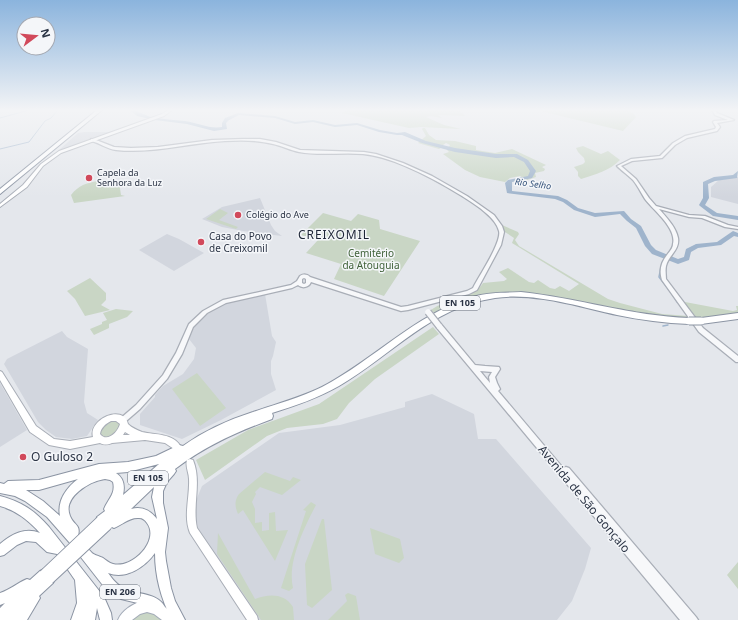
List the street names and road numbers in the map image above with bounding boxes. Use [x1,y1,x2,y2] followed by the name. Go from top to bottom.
[440,296,480,310] road number: EN 105
[534,441,634,556] street label: Avenida de São Gonçalo
[128,471,168,485] road number: EN 105
[100,585,140,599] road number: EN 206

